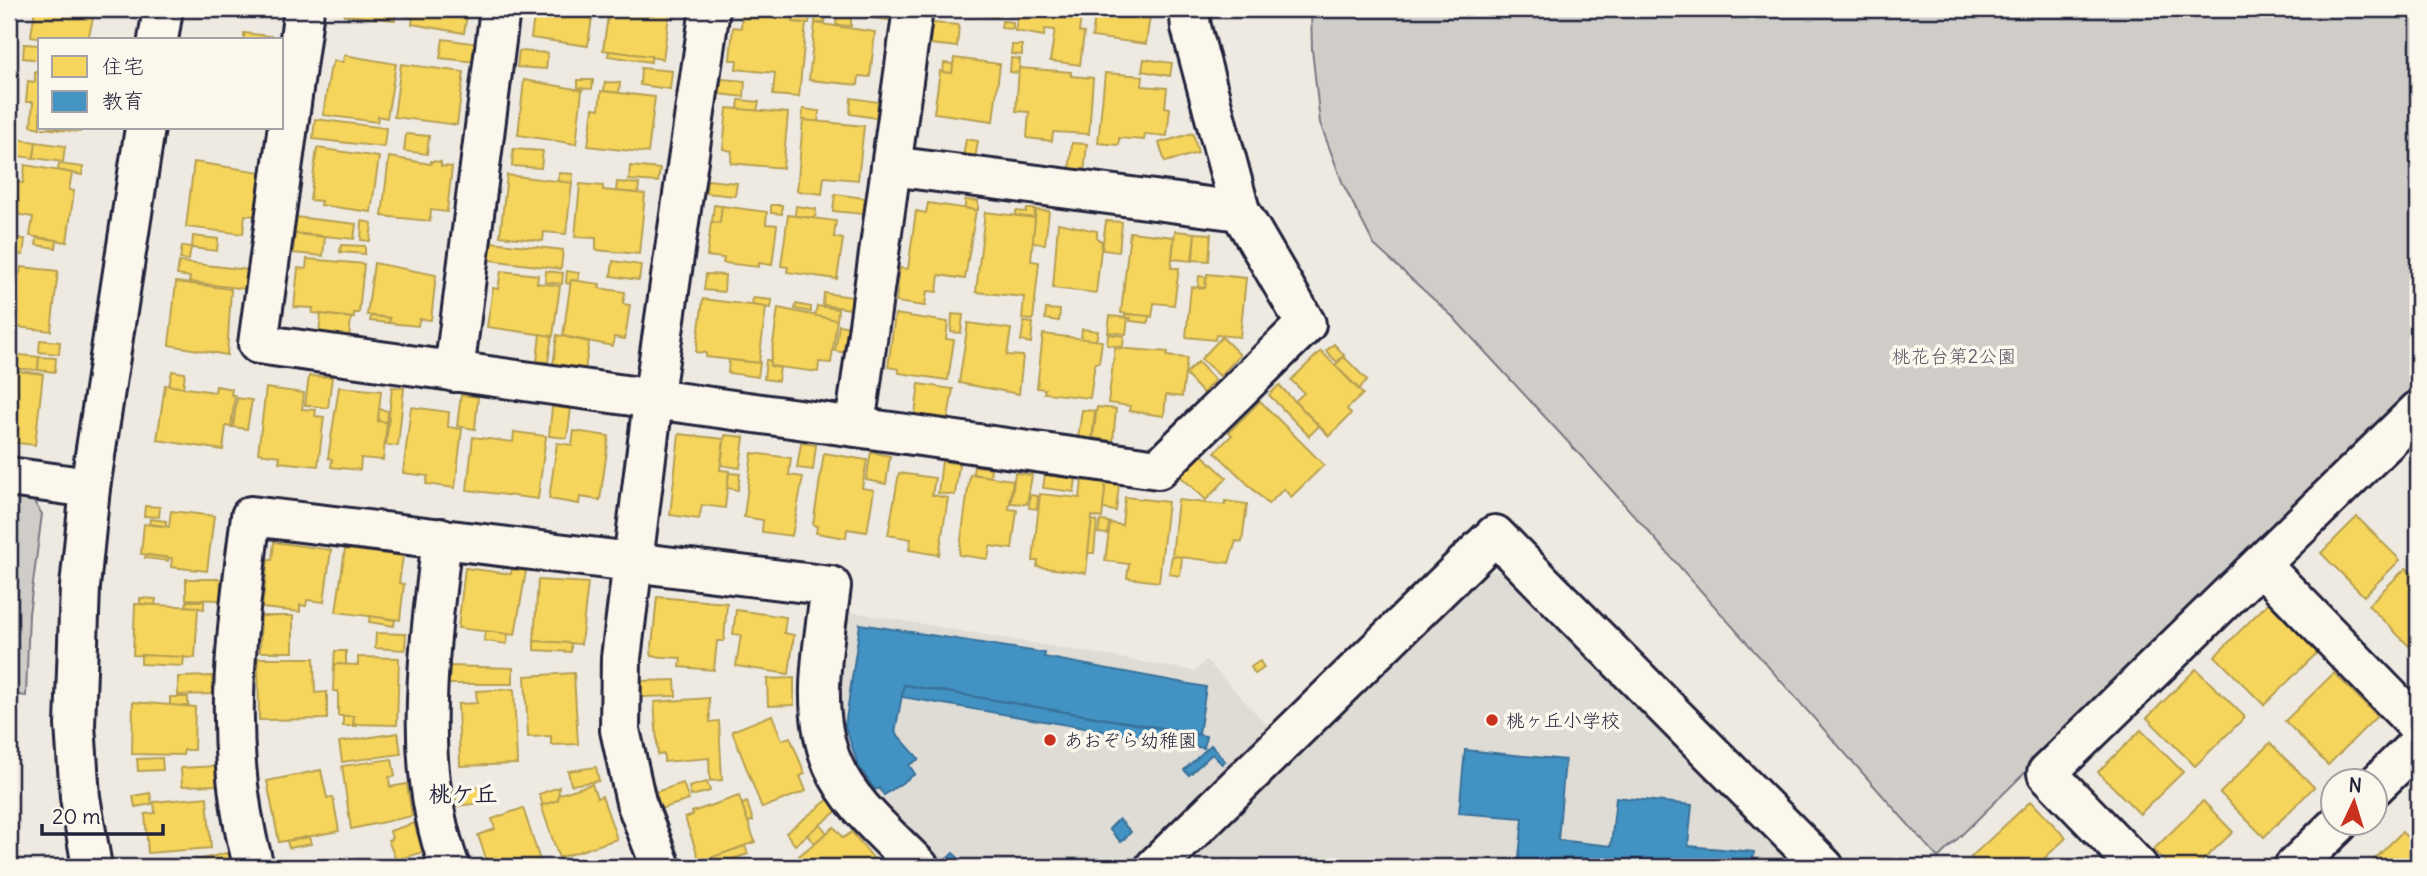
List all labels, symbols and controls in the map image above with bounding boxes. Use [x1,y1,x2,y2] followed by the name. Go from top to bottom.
[38,38,284,130] legend
[102,53,144,80] text: 住宅
[102,87,144,114] text: 教育
[1892,344,2016,368] park label: 桃花台第2公園
[1506,708,1620,732] place label: 桃ヶ丘小学校
[1484,712,1500,728] marker: 桃ヶ丘小学校
[1064,728,1197,752] place label: あおぞら幼稚園
[1042,732,1058,748] marker: あおぞら幼稚園
[2318,768,2388,838] north arrow
[2348,773,2363,797] text: N
[429,779,498,808] district label: 桃ケ丘
[42,792,163,836] scale bar
[52,803,101,830] text: 20 m

